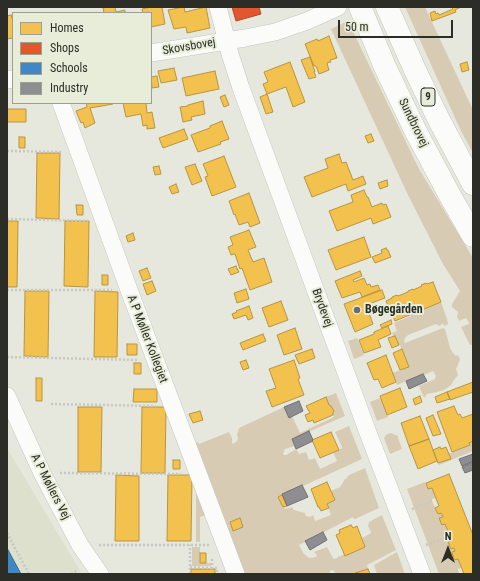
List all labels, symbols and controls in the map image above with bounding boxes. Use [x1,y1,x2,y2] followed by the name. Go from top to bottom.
[12,12,152,104] legend
[340,12,455,38] scale bar
[345,20,369,34] text: 50 m
[50,21,84,35] text: Homes
[161,35,217,59] street label: Skovsbovej
[50,41,79,55] text: Shops
[50,61,88,75] text: Schools
[50,81,88,95] text: Industry
[421,88,435,106] road number: 9
[395,96,431,150] street label: Sundbrovej
[308,287,336,329] street label: Brydevej
[124,293,170,385] street label: A P Møller Kollegiet
[365,303,423,317] place label: Bøgegården
[352,305,362,315] marker: Bøgegården
[27,452,73,522] street label: A P Møllers Vej
[428,529,468,569] north arrow
[445,530,451,543] text: N

